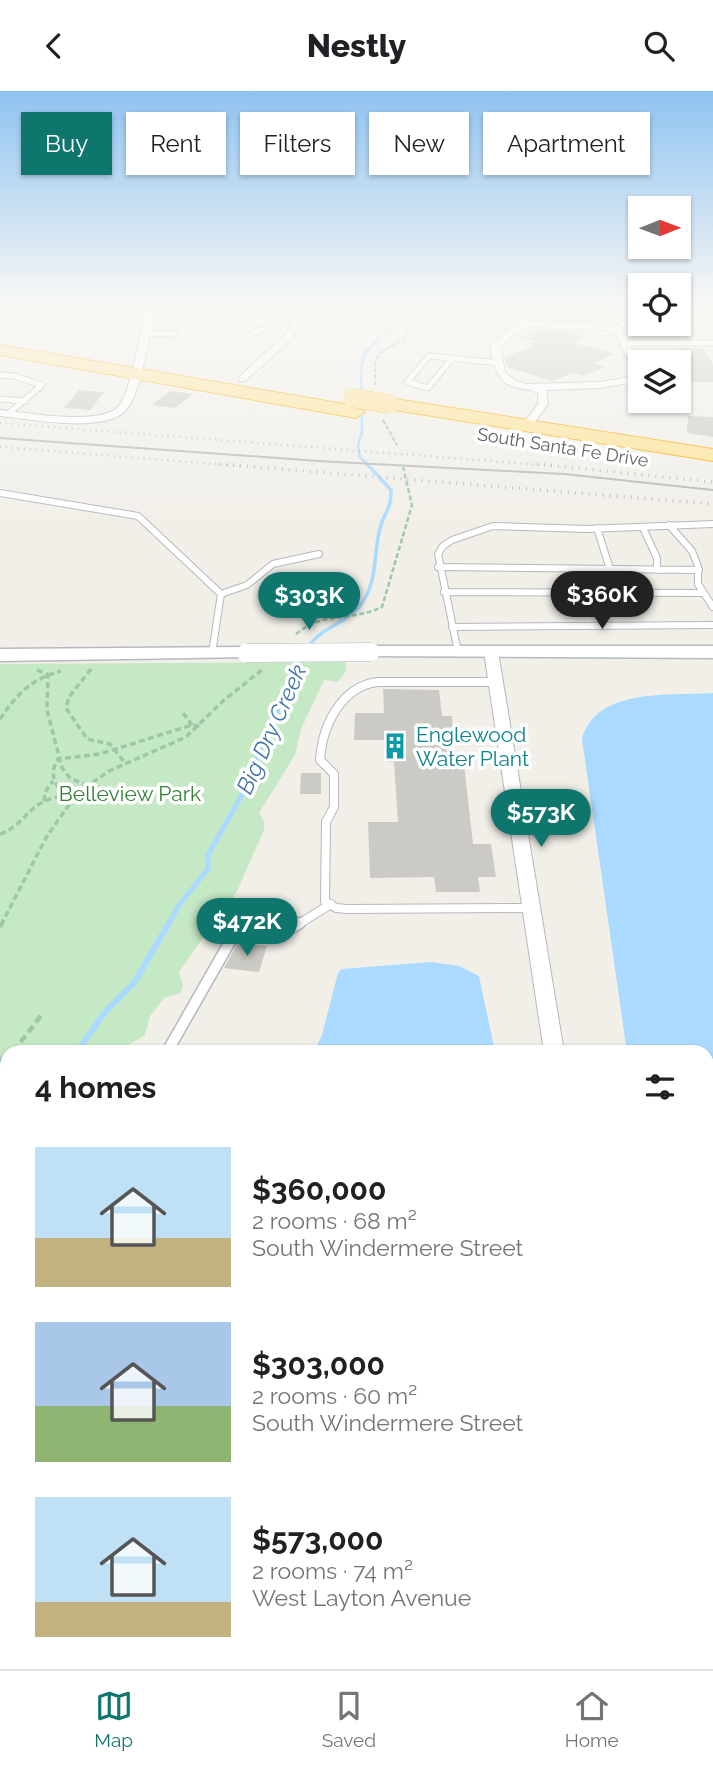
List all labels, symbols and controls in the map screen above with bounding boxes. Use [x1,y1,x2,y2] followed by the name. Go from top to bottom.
[35,27,73,65] icon: back
[307,27,406,64] text: Nestly
[640,27,678,65] icon: search
[21,112,112,175] chip: Buy
[126,112,226,175] chip: Rent
[240,112,355,175] chip: Filters
[369,112,469,175] chip: New
[483,112,650,175] chip: Apartment
[628,196,691,259] north arrow
[628,196,691,413] map controls
[628,273,691,336] button: locate
[628,350,691,413] button: layers
[476,423,651,471] street label: South Santa Fe Drive
[553,571,651,631] pin: $360K
[260,573,358,632] pin: $303K
[567,580,637,607] text: $360K
[274,581,344,608] text: $303K
[230,660,312,798] water label: Big Dry Creek
[416,722,529,771] place label: Englewood Water Plant
[380,731,410,761] building icon: Englewood Water Plant
[59,781,201,806] park label: Belleview Park
[492,789,590,849] pin: $573K
[507,798,575,825] text: $573K
[198,899,296,958] pin: $472K
[213,907,281,934] text: $472K
[641,1068,679,1106] icon: filters
[35,1070,156,1105] text: 4 homes
[252,1172,386,1207] text: $360,000
[91,1175,175,1259] icon: home
[252,1207,417,1234] text: 2 rooms · 68 m²
[252,1234,523,1261] text: South Windermere Street
[252,1347,385,1382] text: $303,000
[91,1350,175,1434] icon: home
[252,1382,417,1409] text: 2 rooms · 60 m²
[252,1409,523,1436] text: South Windermere Street
[252,1522,383,1557] text: $573,000
[91,1525,175,1609] icon: home
[252,1557,413,1584] text: 2 rooms · 74 m²
[252,1584,471,1611] text: West Layton Avenue
[94,1687,133,1751] tab: Map
[322,1687,376,1751] tab: Saved
[565,1687,619,1751] tab: Home

